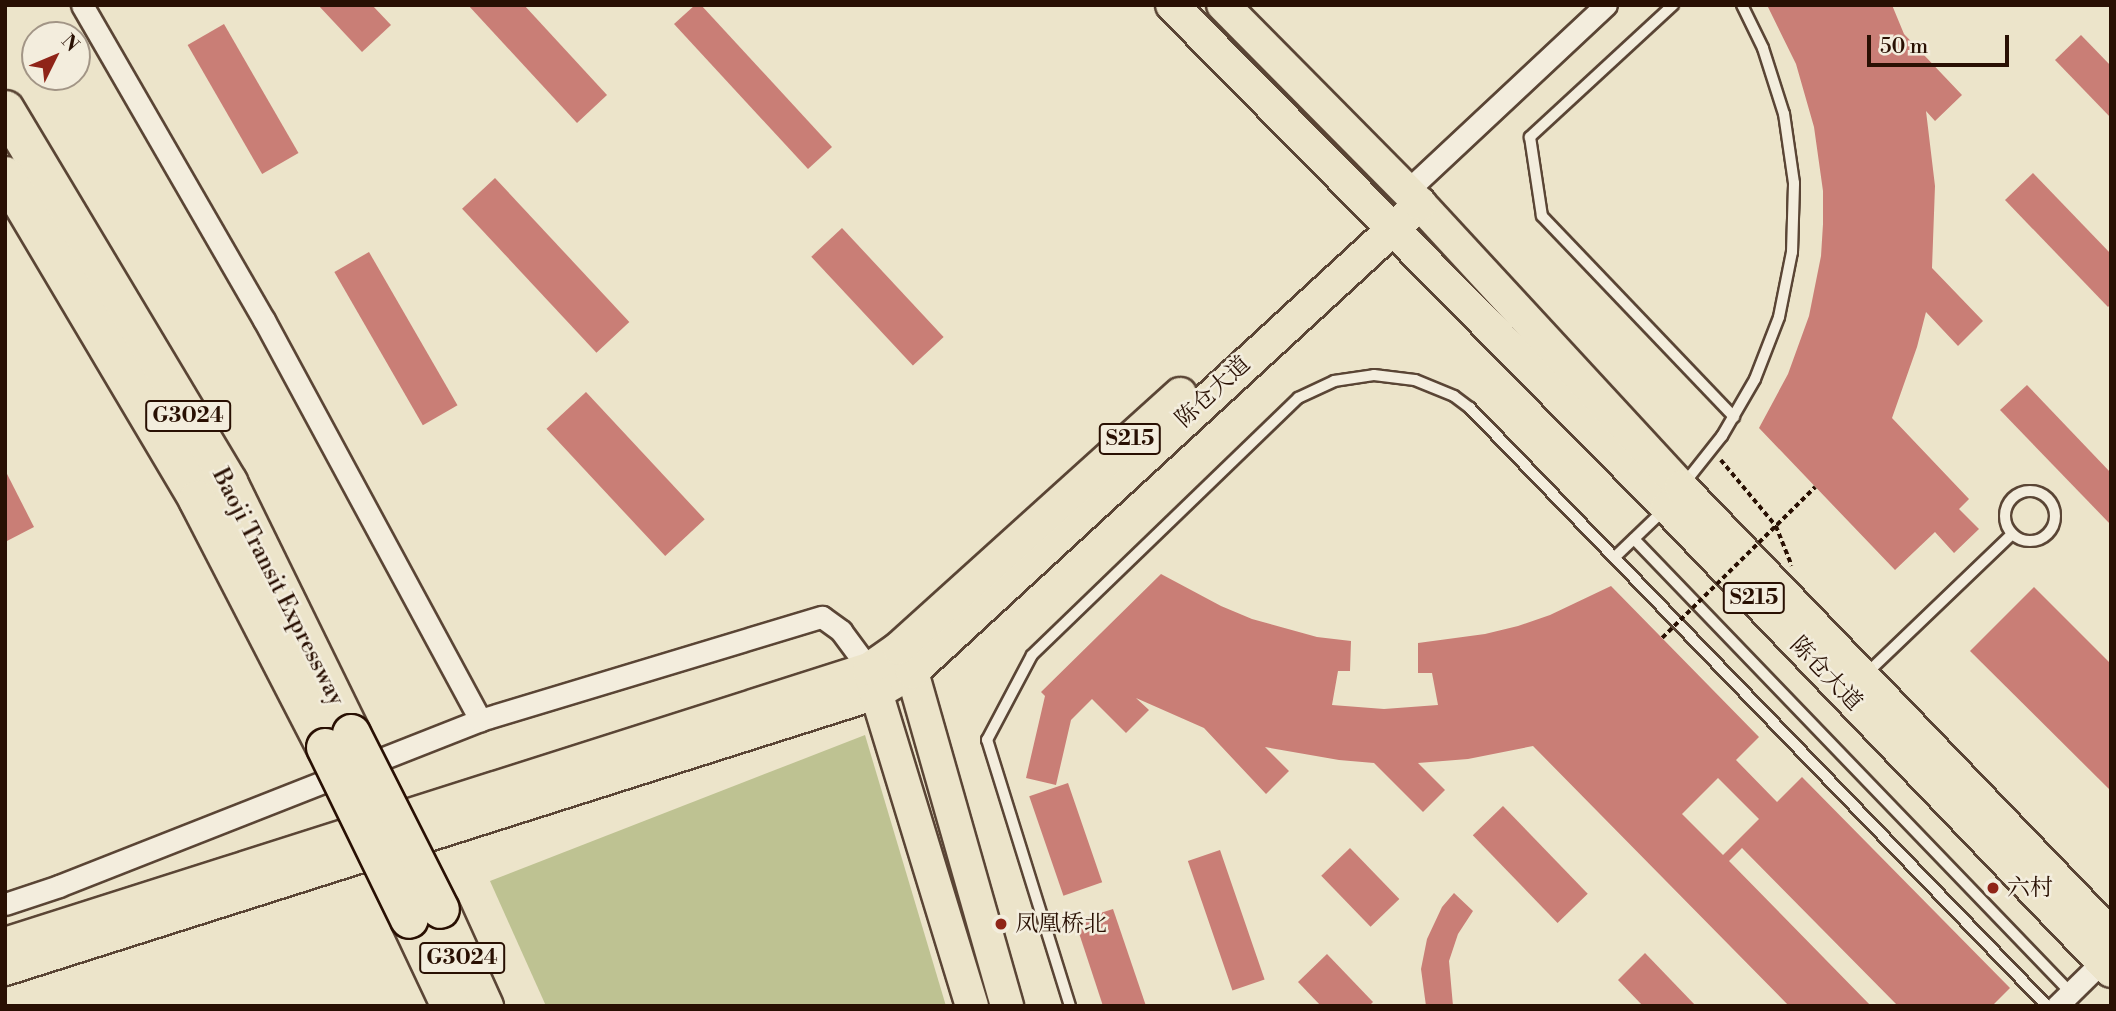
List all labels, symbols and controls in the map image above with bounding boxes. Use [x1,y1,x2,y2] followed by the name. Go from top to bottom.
[21,21,91,91] north arrow
[1871,21,2013,65] scale bar
[56,29,84,57] text: N
[1880,34,1928,60] text: 50 m
[1170,351,1256,433] street label: 陈仓大道
[144,398,232,434] road number: G3024
[1098,422,1162,457] road number: S215
[206,464,350,710] street label: Baoji Transit Expressway
[1722,580,1786,616] road number: S215
[1784,631,1868,717] street label: 陈仓大道
[2007,874,2053,902] place label: 六村
[1985,880,2001,896] marker: 六村
[1015,910,1107,938] place label: 凤凰桥北
[993,916,1009,932] marker: 凤凰桥北
[418,940,506,976] road number: G3024

